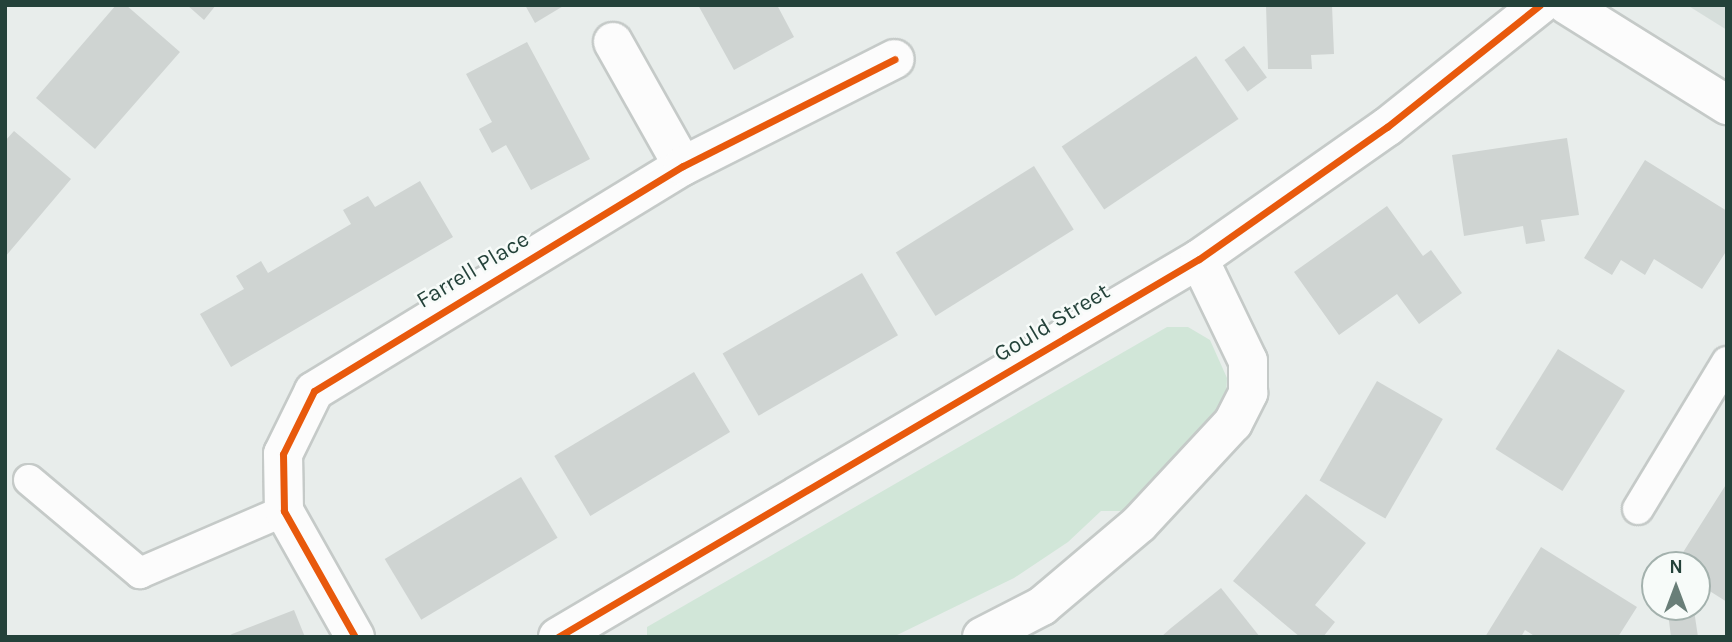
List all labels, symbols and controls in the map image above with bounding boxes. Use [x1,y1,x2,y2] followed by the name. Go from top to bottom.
[412,226,534,314] street label: Farrell Place
[989,278,1115,368] street label: Gould Street
[1641,551,1711,621] north arrow
[1669,556,1683,578] text: N

